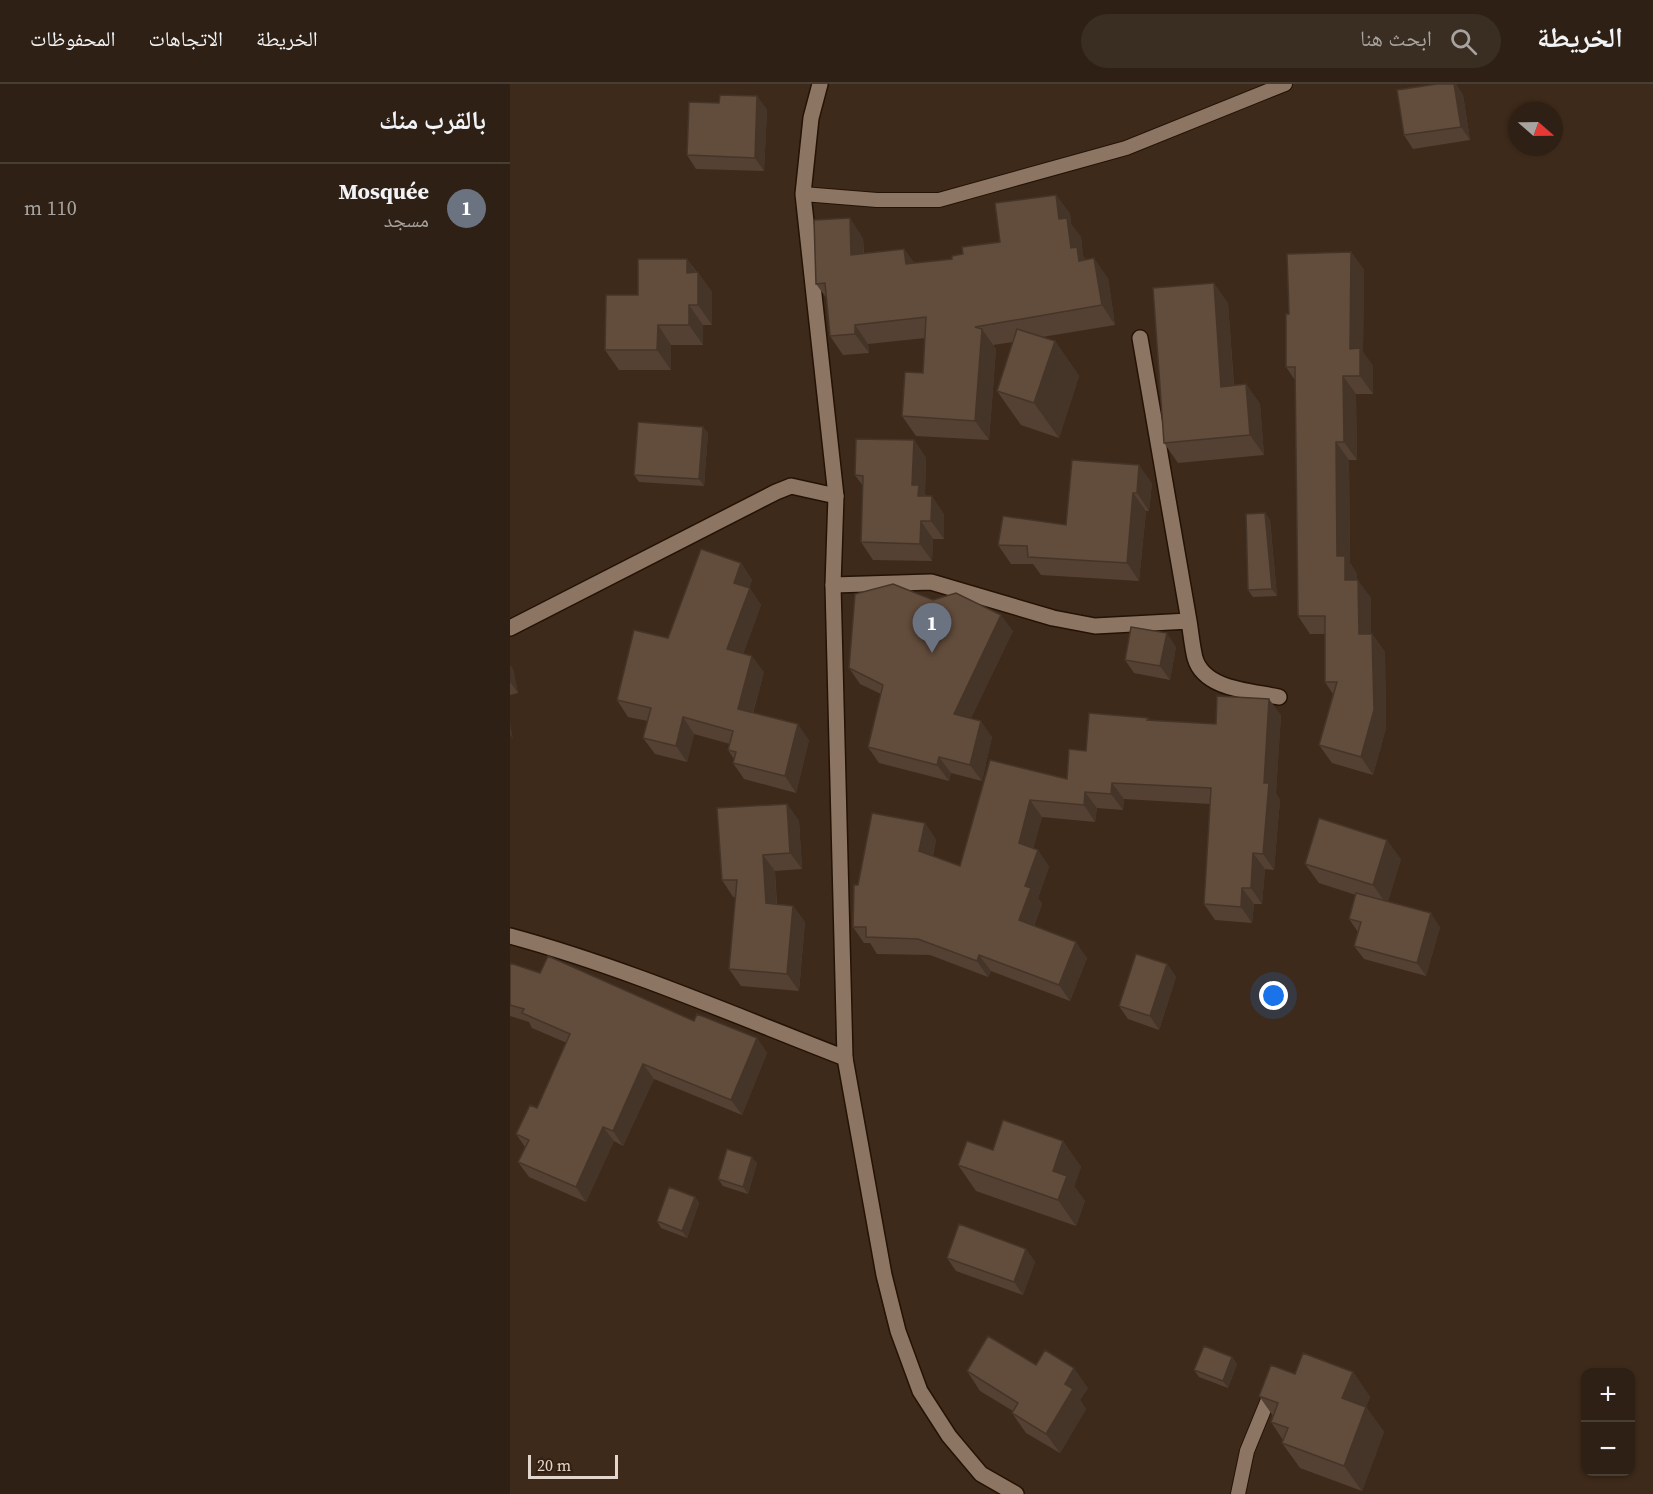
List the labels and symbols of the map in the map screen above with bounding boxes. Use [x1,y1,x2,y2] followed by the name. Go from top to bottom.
[1509,102,1563,156] north arrow
[912,604,952,653] pin: 1
[1259,981,1288,1010] your location
[528,1452,618,1480] scale bar

